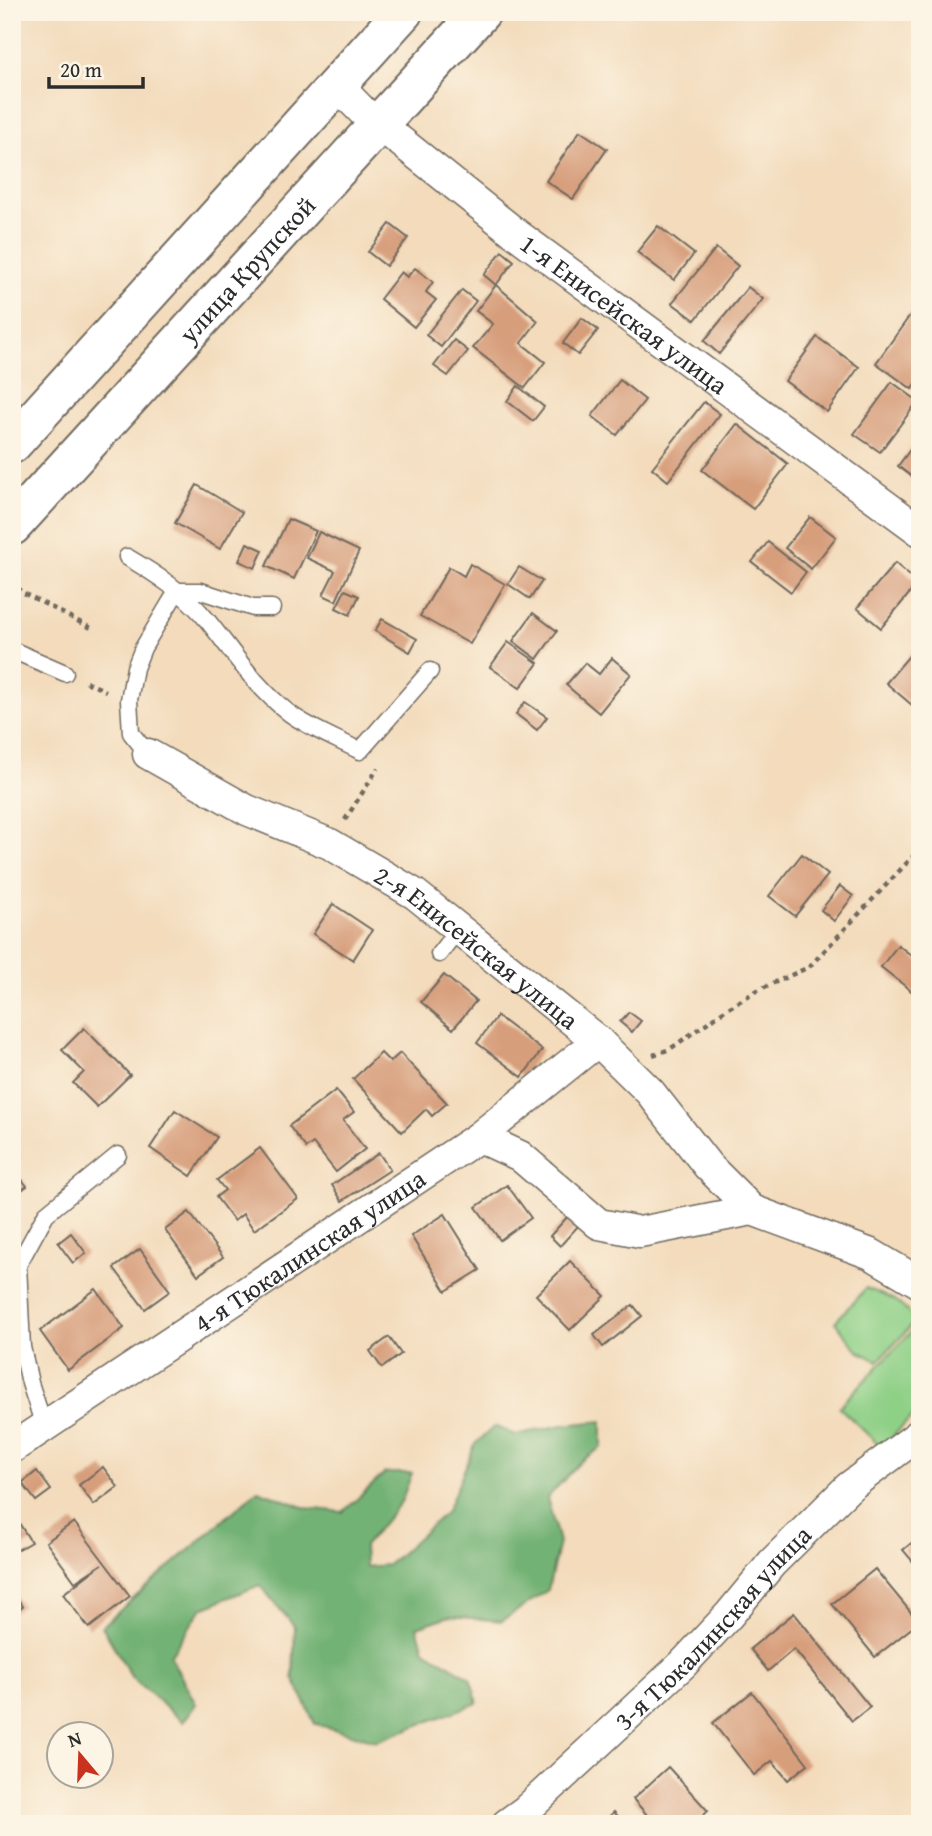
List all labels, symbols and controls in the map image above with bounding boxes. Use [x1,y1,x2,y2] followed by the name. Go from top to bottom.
[49,46,144,90] scale bar
[60,54,102,85] text: 20 m
[168,186,324,352] street label: улица Крупской
[512,224,737,404] street label: 1-я Енисейская улица
[367,855,588,1039] street label: 2-я Енисейская улица
[185,1158,433,1342] street label: 4-я Тюкалинская улица
[605,1515,820,1739] street label: 3-я Тюкалинская улица
[46,1720,116,1790] north arrow
[64,1724,85,1754] text: N

